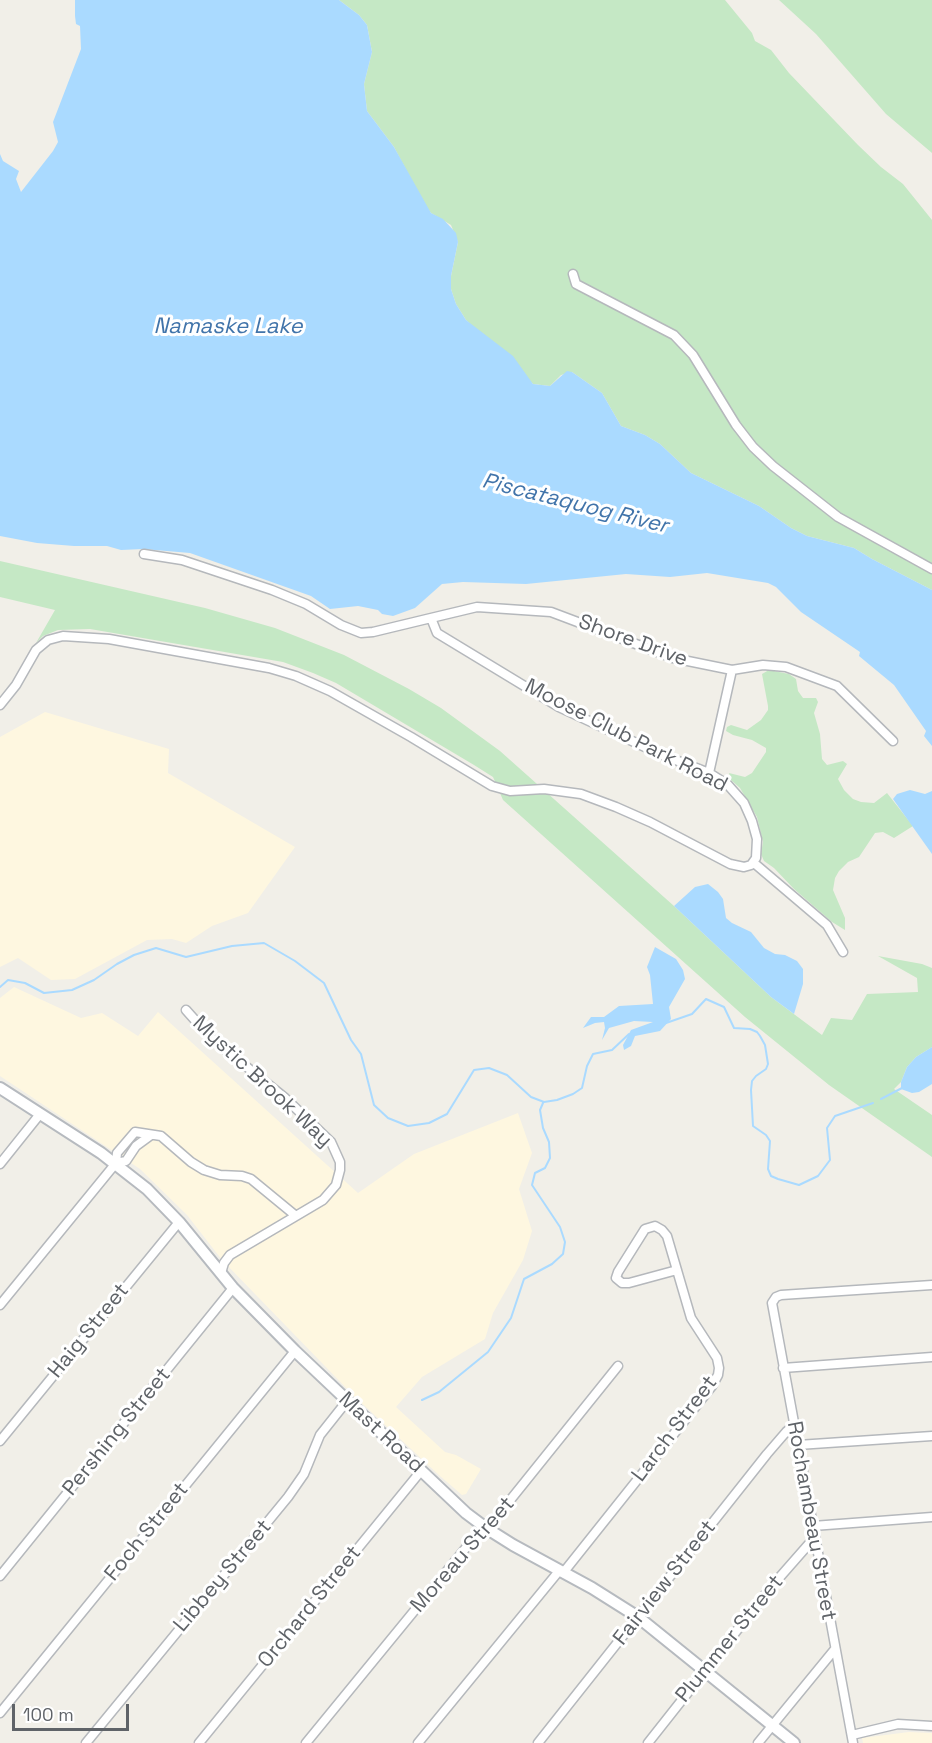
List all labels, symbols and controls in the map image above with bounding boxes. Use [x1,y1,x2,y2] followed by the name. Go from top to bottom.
[153,314,303,340] water label: Namaske Lake
[479,468,671,540] water label: Piscataquog River
[575,610,691,672] street label: Shore Drive
[520,674,732,798] street label: Moose Club Park Road
[187,1011,337,1153] street label: Mystic Brook Way
[43,1279,135,1383] street label: Haig Street
[58,1363,176,1501] street label: Pershing Street
[627,1371,723,1487] street label: Larch Street
[333,1387,429,1479] street label: Mast Road
[781,1419,841,1623] street label: Rochambeau Street
[100,1478,194,1586] street label: Foch Street
[406,1492,520,1618] street label: Moreau Street
[169,1515,277,1637] street label: Libbey Street
[608,1516,722,1650] street label: Fairview Street
[253,1541,367,1673] street label: Orchard Street
[671,1570,789,1708] street label: Plummer Street
[15,1692,132,1730] scale bar
[23,1703,74,1726] text: 100 m

